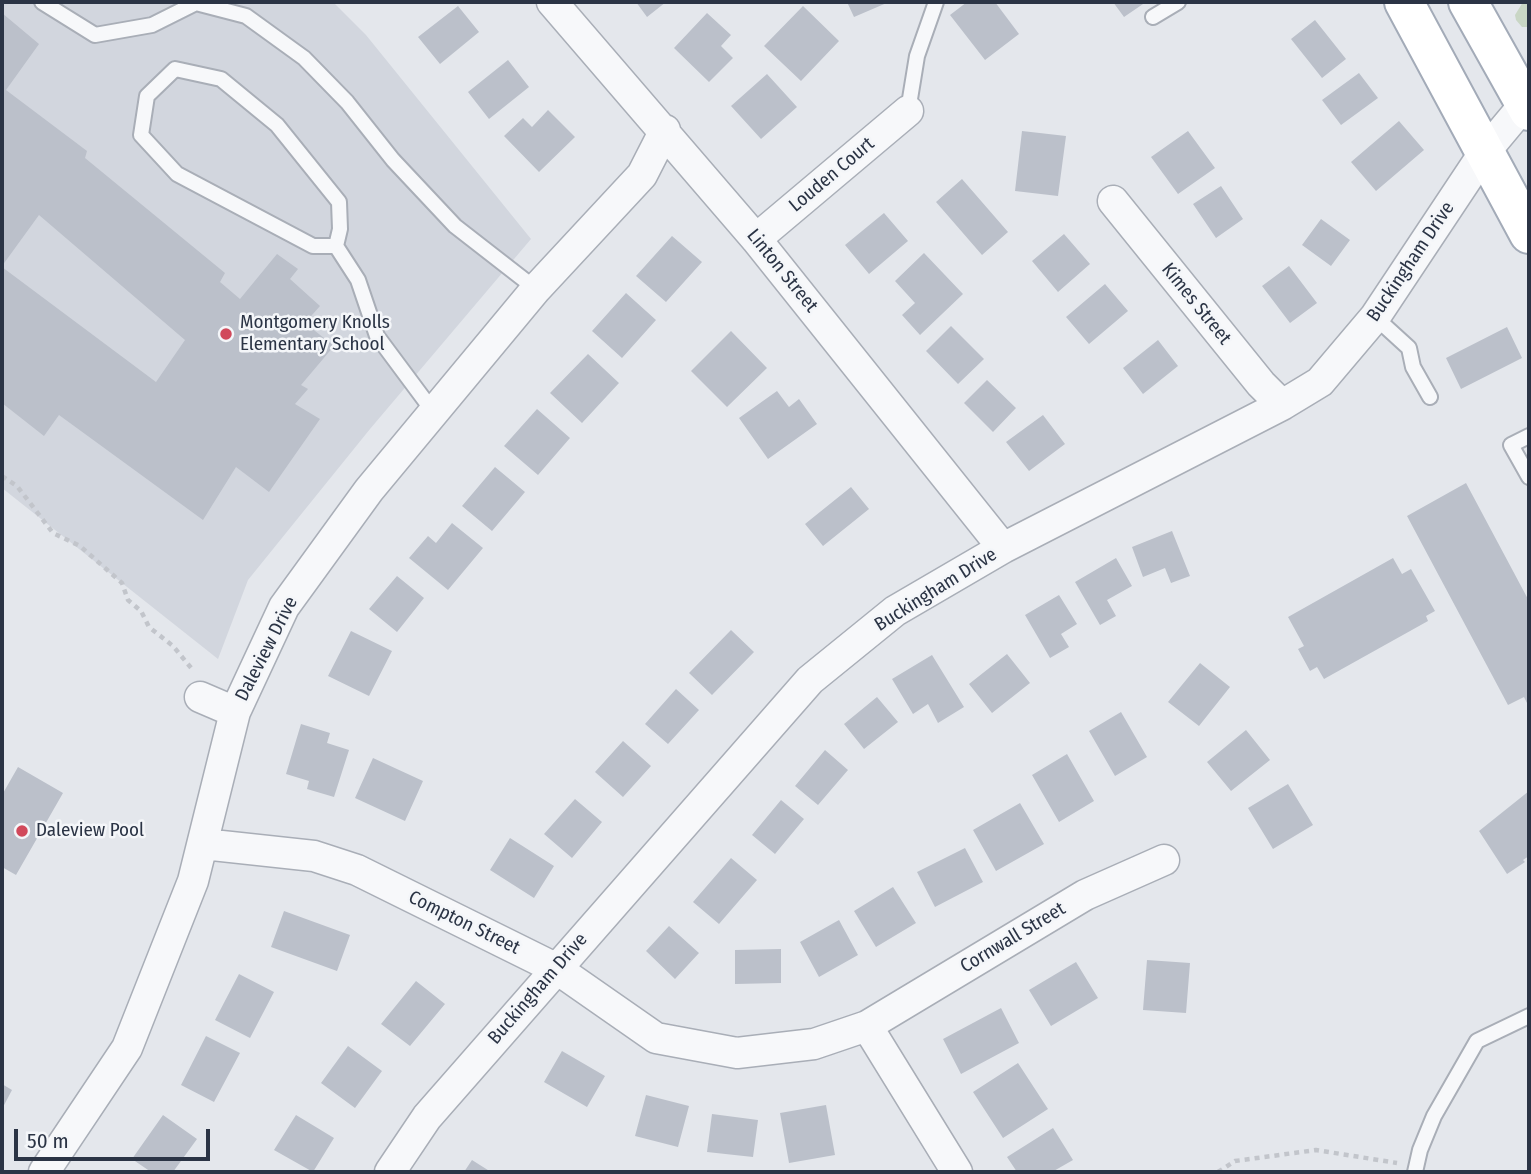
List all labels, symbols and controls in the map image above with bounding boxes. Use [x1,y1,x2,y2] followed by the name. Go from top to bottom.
[785,133,879,217] street label: Louden Court
[1362,198,1460,326] street label: Buckingham Drive
[742,225,822,317] street label: Linton Street
[1156,259,1236,349] street label: Kimes Street
[240,312,390,356] place label: Montgomery Knolls Elementary School
[218,326,234,342] marker: Montgomery Knolls Elementary School
[871,543,1001,637] street label: Buckingham Drive
[231,593,303,705] street label: Daleview Drive
[36,820,144,842] place label: Daleview Pool
[14,823,30,839] marker: Daleview Pool
[405,886,523,960] street label: Compton Street
[956,898,1070,978] street label: Cornwall Street
[484,929,592,1049] street label: Buckingham Drive
[18,1114,214,1158] scale bar
[27,1128,69,1154] text: 50 m

